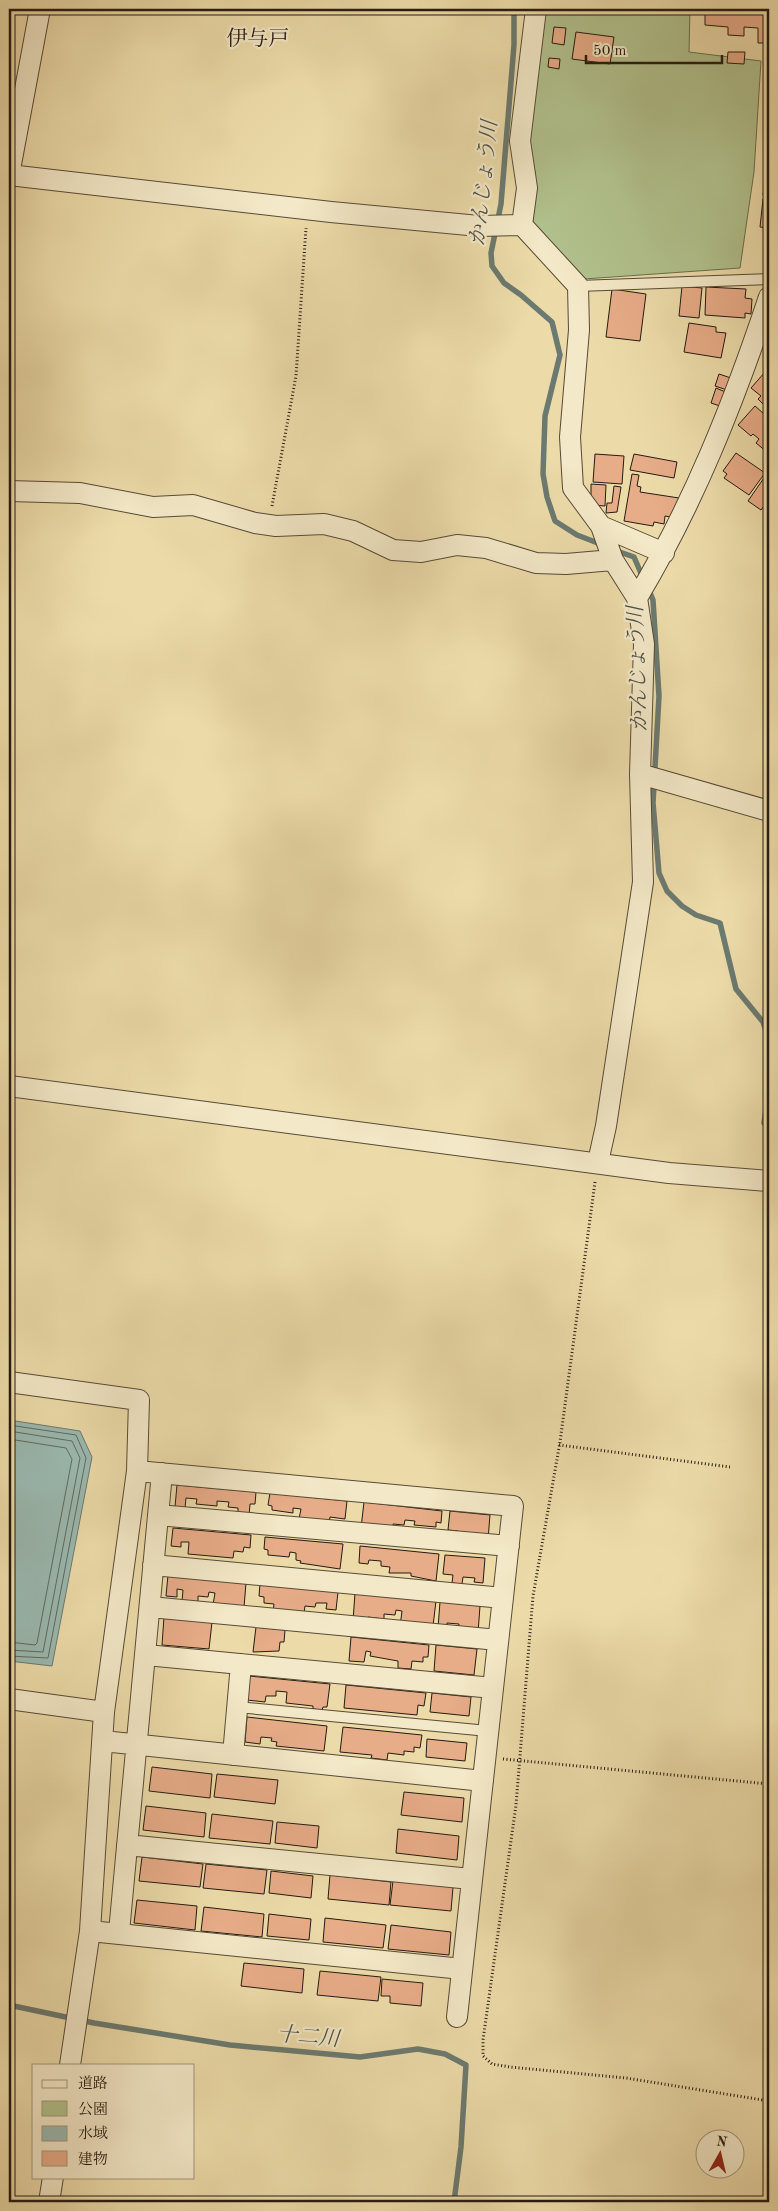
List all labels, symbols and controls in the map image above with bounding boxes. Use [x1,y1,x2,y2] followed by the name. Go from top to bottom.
[227,27,290,50] district label: 伊与戸
[586,32,722,64] scale bar
[593,44,627,59] text: 50 m
[466,117,502,247] water label: かんじょう川
[625,604,651,732] water label: かんじょう川
[276,2022,342,2051] water label: 十二川
[32,2064,195,2178] legend
[78,2075,108,2092] text: 道路
[78,2101,108,2118] text: 公園
[78,2125,108,2142] text: 水域
[696,2128,746,2178] north arrow
[715,2134,728,2150] text: N
[78,2151,108,2168] text: 建物

